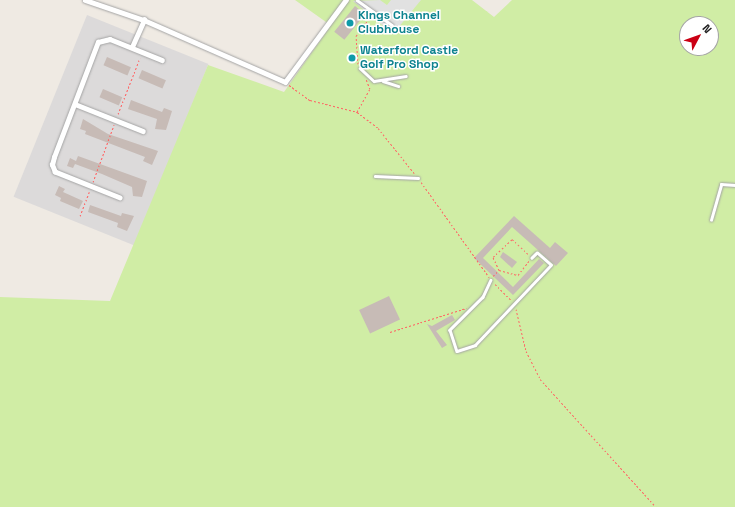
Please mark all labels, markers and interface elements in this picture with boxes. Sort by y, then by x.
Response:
place label: Kings Channel Clubhouse [358,9,440,37]
north arrow [679,16,719,56]
marker: Kings Channel Clubhouse [345,18,355,28]
text: N [700,21,715,36]
place label: Waterford Castle Golf Pro Shop [360,44,458,72]
marker: Waterford Castle Golf Pro Shop [347,53,357,63]

